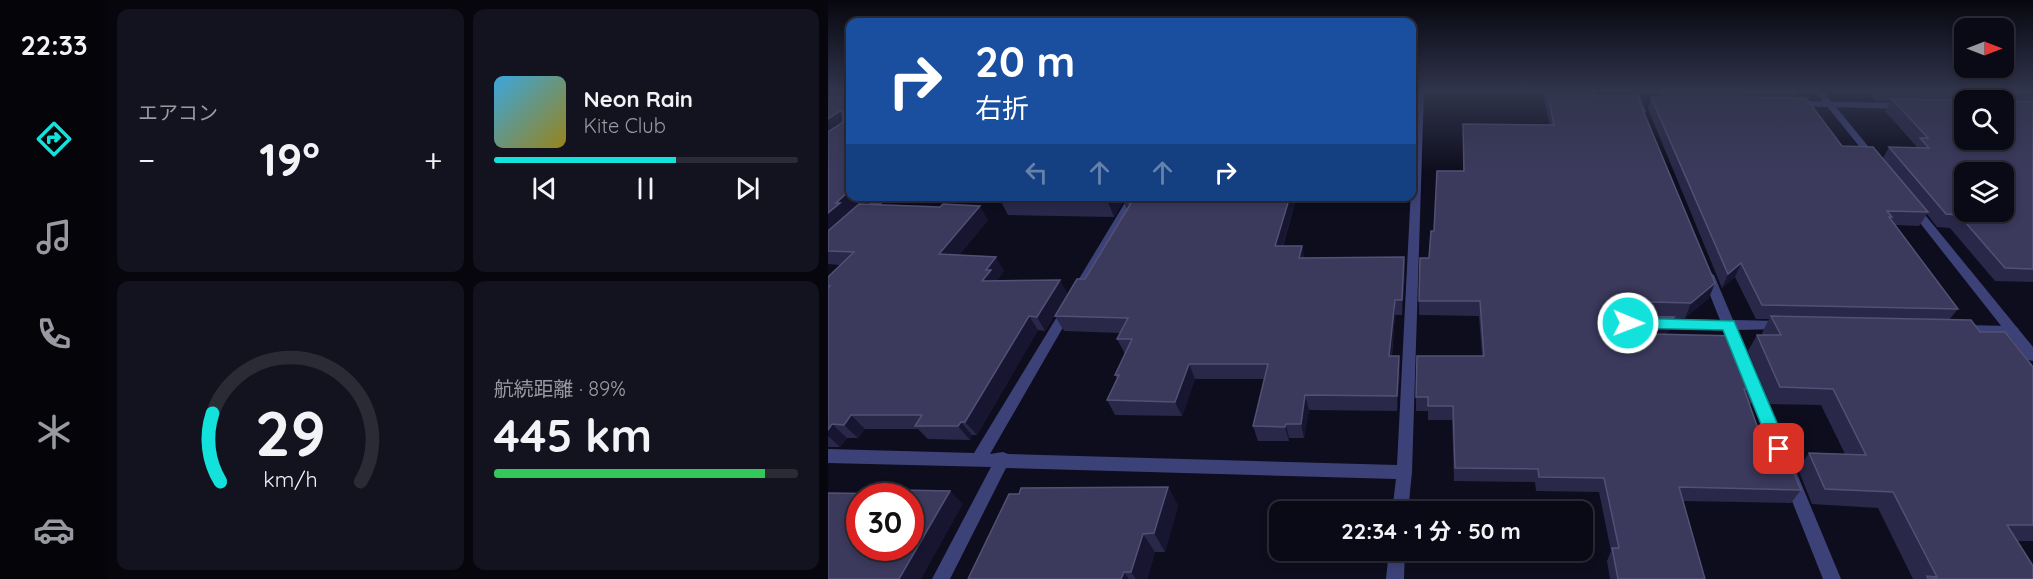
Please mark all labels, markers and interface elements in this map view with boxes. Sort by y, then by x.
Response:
north arrow [1954,18,2014,78]
map controls [1954,18,2014,222]
text: 22:33 [20,28,88,62]
text: 20 m [975,35,1075,88]
icon: right [876,42,954,120]
text: Neon Rain [584,85,693,113]
button: search [1954,90,2014,150]
text: 右折 [975,91,1029,125]
text: エアコン [138,100,218,125]
text: Kite Club [584,113,666,138]
icon: directions [33,118,75,160]
text: 19° [259,131,320,187]
text: − [138,139,155,180]
text: + [424,139,442,180]
icon: left [1020,156,1053,189]
icon: ahead [1083,156,1116,189]
icon: ahead [1146,156,1179,189]
icon: right [1209,156,1242,189]
button: layers [1954,162,2014,222]
icon: previous [528,172,561,205]
icon: pause [629,172,662,205]
icon: next [731,172,764,205]
icon: music [33,216,75,258]
position arrow [1596,291,1660,355]
icon: phone [33,313,75,355]
text: 航続距離 · 89% [494,376,626,401]
text: 29 [255,394,326,472]
text: 445 km [494,407,652,463]
icon: climate [33,411,75,453]
pin [1753,423,1804,474]
icon: arrive [1762,432,1795,465]
text: km/h [263,467,317,493]
speed limit sign: 30 [846,483,924,561]
icon: car [33,509,75,551]
text: 22:34 · 1 分 · 50 m [1341,517,1521,545]

